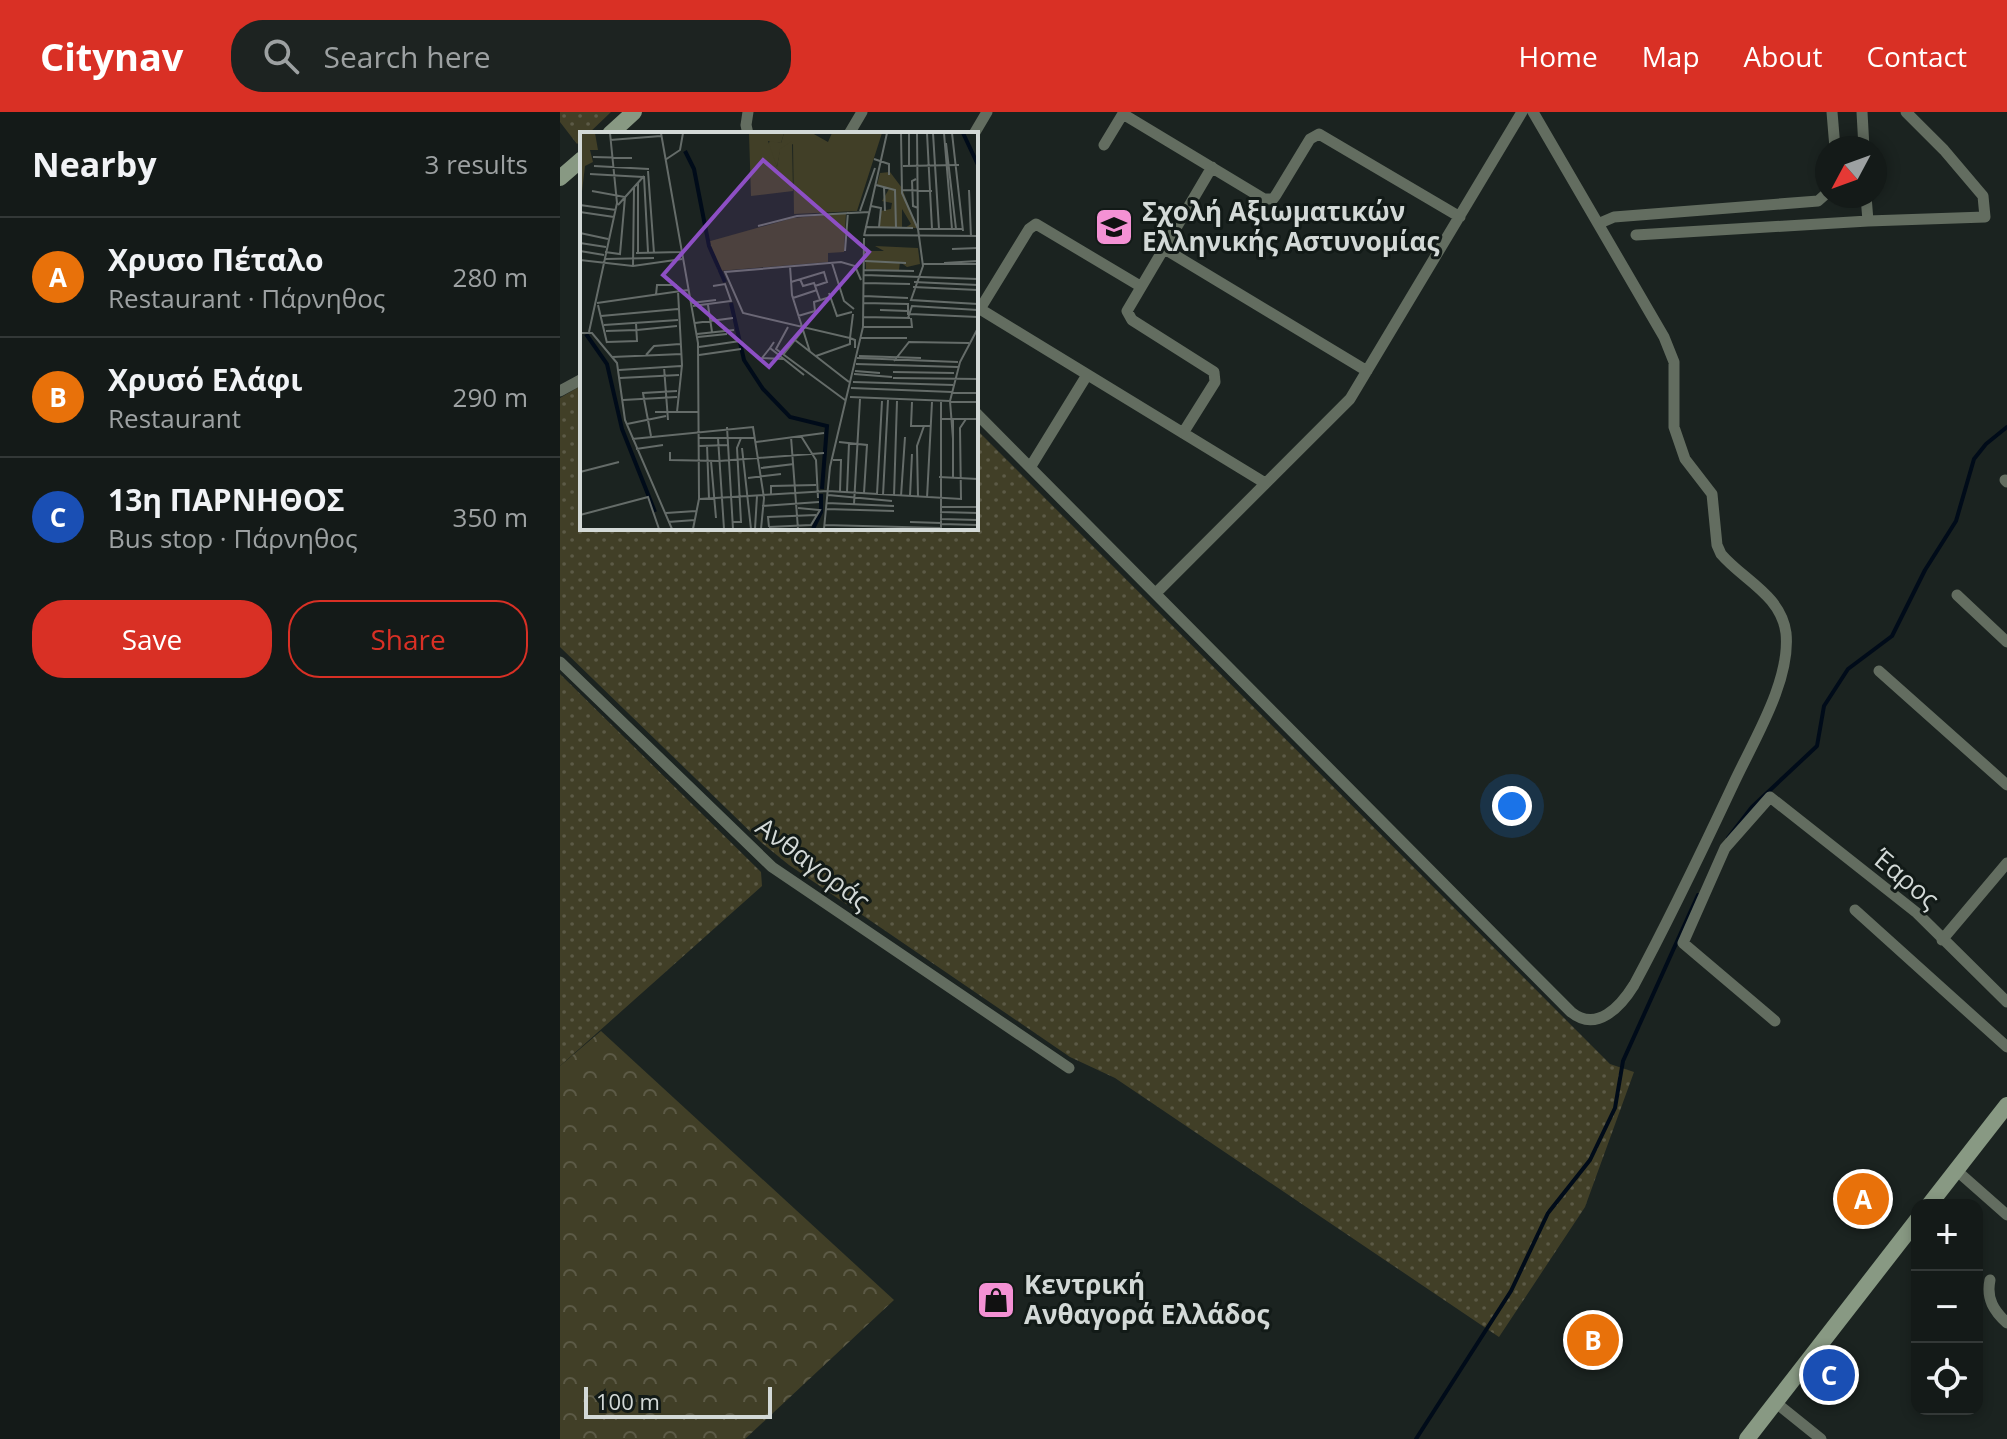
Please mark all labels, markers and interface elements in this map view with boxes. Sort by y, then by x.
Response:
search box [231,20,791,92]
text: Citynav [40,30,183,82]
icon: search [259,34,303,78]
text: Search here [323,36,491,77]
text: Home [1519,37,1598,75]
text: Map [1642,37,1700,75]
text: About [1744,37,1822,75]
text: Contact [1866,37,1967,75]
inset map [580,132,978,530]
north arrow [1815,136,1887,208]
text: Nearby [32,141,157,187]
text: 3 results [425,146,528,182]
place label: Σχολή Αξιωματικών Ελληνικής Αστυνομίας [1142,193,1439,259]
school or university icon: Σχολή Αξιωματικών Ελληνικής Αστυνομίας [1093,206,1135,248]
text: Χρυσο Πέταλο [108,239,323,280]
text: A [49,259,67,295]
text: 280 m [453,259,528,295]
text: Restaurant · Πάρνηθος [108,280,385,316]
text: Χρυσό Ελάφι [108,359,303,400]
text: B [49,379,67,415]
text: 290 m [453,379,528,415]
text: Restaurant [108,400,241,436]
text: 13η ΠΑΡΝΗΘΟΣ [108,479,345,520]
text: C [50,499,66,535]
text: 350 m [453,499,528,535]
text: Bus stop · Πάρνηθος [108,520,357,556]
button: Save [32,600,272,678]
button: Share [288,600,528,678]
your location [1492,786,1532,826]
street label: Ανθαγοράς [749,808,878,918]
street label: Έαρος [1865,839,1947,917]
pin: A [1837,1169,1889,1229]
map controls [1911,1199,1983,1415]
button: + [1911,1199,1983,1271]
place label: Κεντρική Ανθαγορά Ελλάδος [1024,1266,1269,1332]
button: − [1911,1271,1983,1343]
shop icon: Κεντρική Ανθαγορά Ελλάδος [975,1279,1017,1321]
pin: B [1567,1310,1619,1370]
button: locate [1911,1343,1983,1415]
pin: C [1803,1345,1855,1405]
scale bar [584,1383,772,1419]
text: 100 m [596,1386,660,1416]

